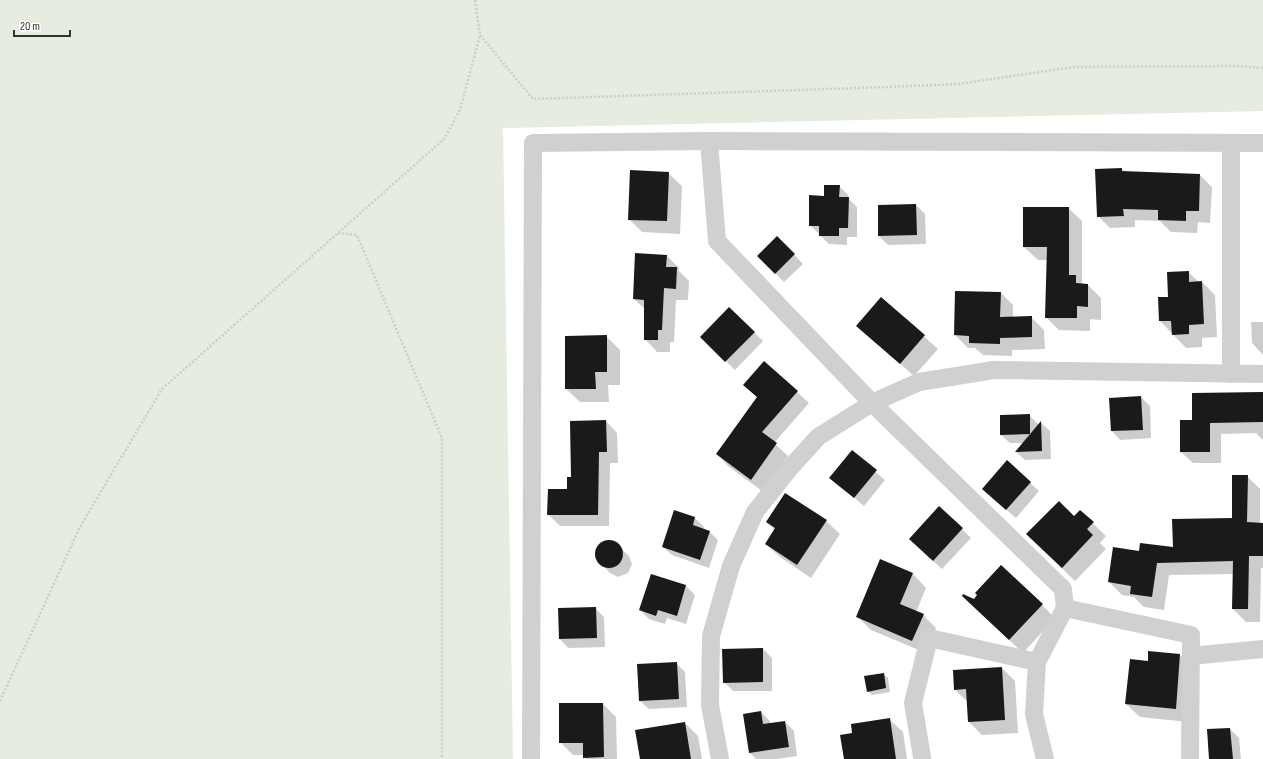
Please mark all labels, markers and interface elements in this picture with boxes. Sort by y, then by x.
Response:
scale bar [14,12,70,38]
text: 20 m [20,19,40,34]

